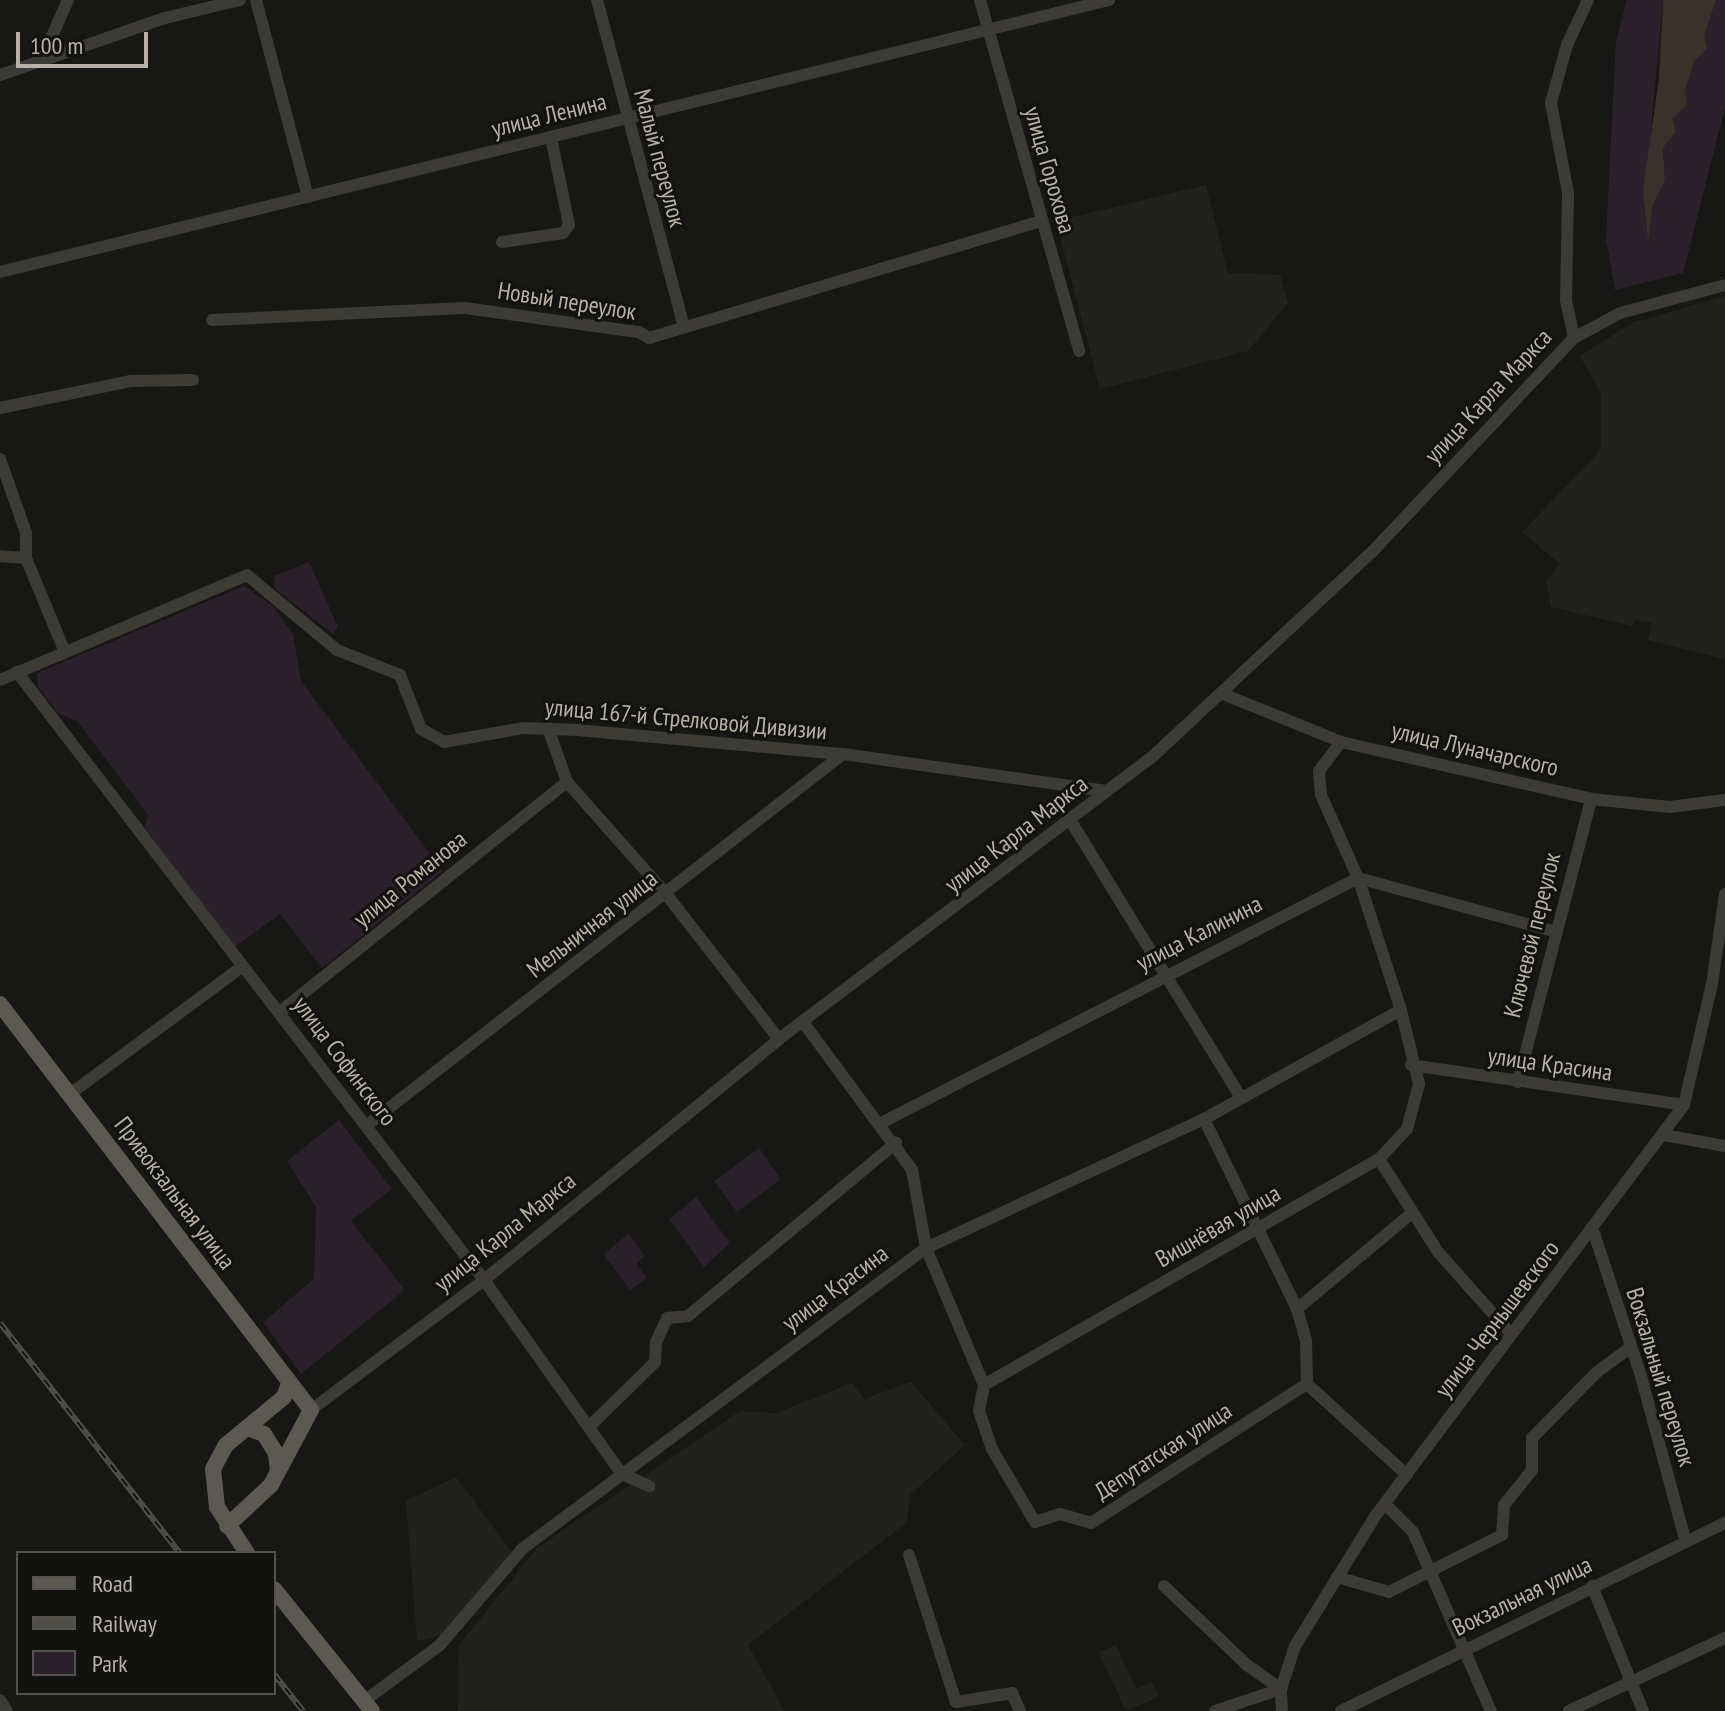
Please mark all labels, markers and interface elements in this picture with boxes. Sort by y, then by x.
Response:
scale bar [20,16,152,66]
text: 100 m [30,30,83,61]
street label: Малый переулок [628,86,692,230]
street label: улица Ленина [489,87,609,143]
street label: улица Горохова [1018,103,1082,237]
street label: Новый переулок [496,276,638,326]
street label: улица Карла Маркса [1418,323,1558,469]
street label: улица 167-й Стрелковой Дивизии [543,692,829,746]
street label: улица Луначарского [1389,716,1561,782]
street label: улица Карла Маркса [939,769,1093,899]
street label: улица Романова [348,825,472,933]
street label: Ключевой переулок [1498,850,1566,1020]
street label: Мельничная улица [521,864,663,984]
street label: улица Калинина [1131,889,1267,977]
street label: улица Софинского [287,991,403,1131]
street label: улица Красина [1486,1041,1614,1087]
street label: Привокзальная улица [108,1111,242,1275]
street label: улица Карла Маркса [429,1166,581,1298]
street label: Вишнёвая улица [1150,1179,1286,1273]
street label: улица Чернышевского [1429,1235,1565,1403]
street label: улица Красина [776,1239,894,1337]
street label: Вокзальный переулок [1620,1284,1702,1470]
street label: Депутатская улица [1089,1396,1237,1506]
street label: Вокзальная улица [1448,1550,1596,1642]
legend [16,1551,276,1695]
text: Road [92,1568,133,1599]
text: Railway [92,1608,157,1639]
text: Park [92,1648,128,1679]

